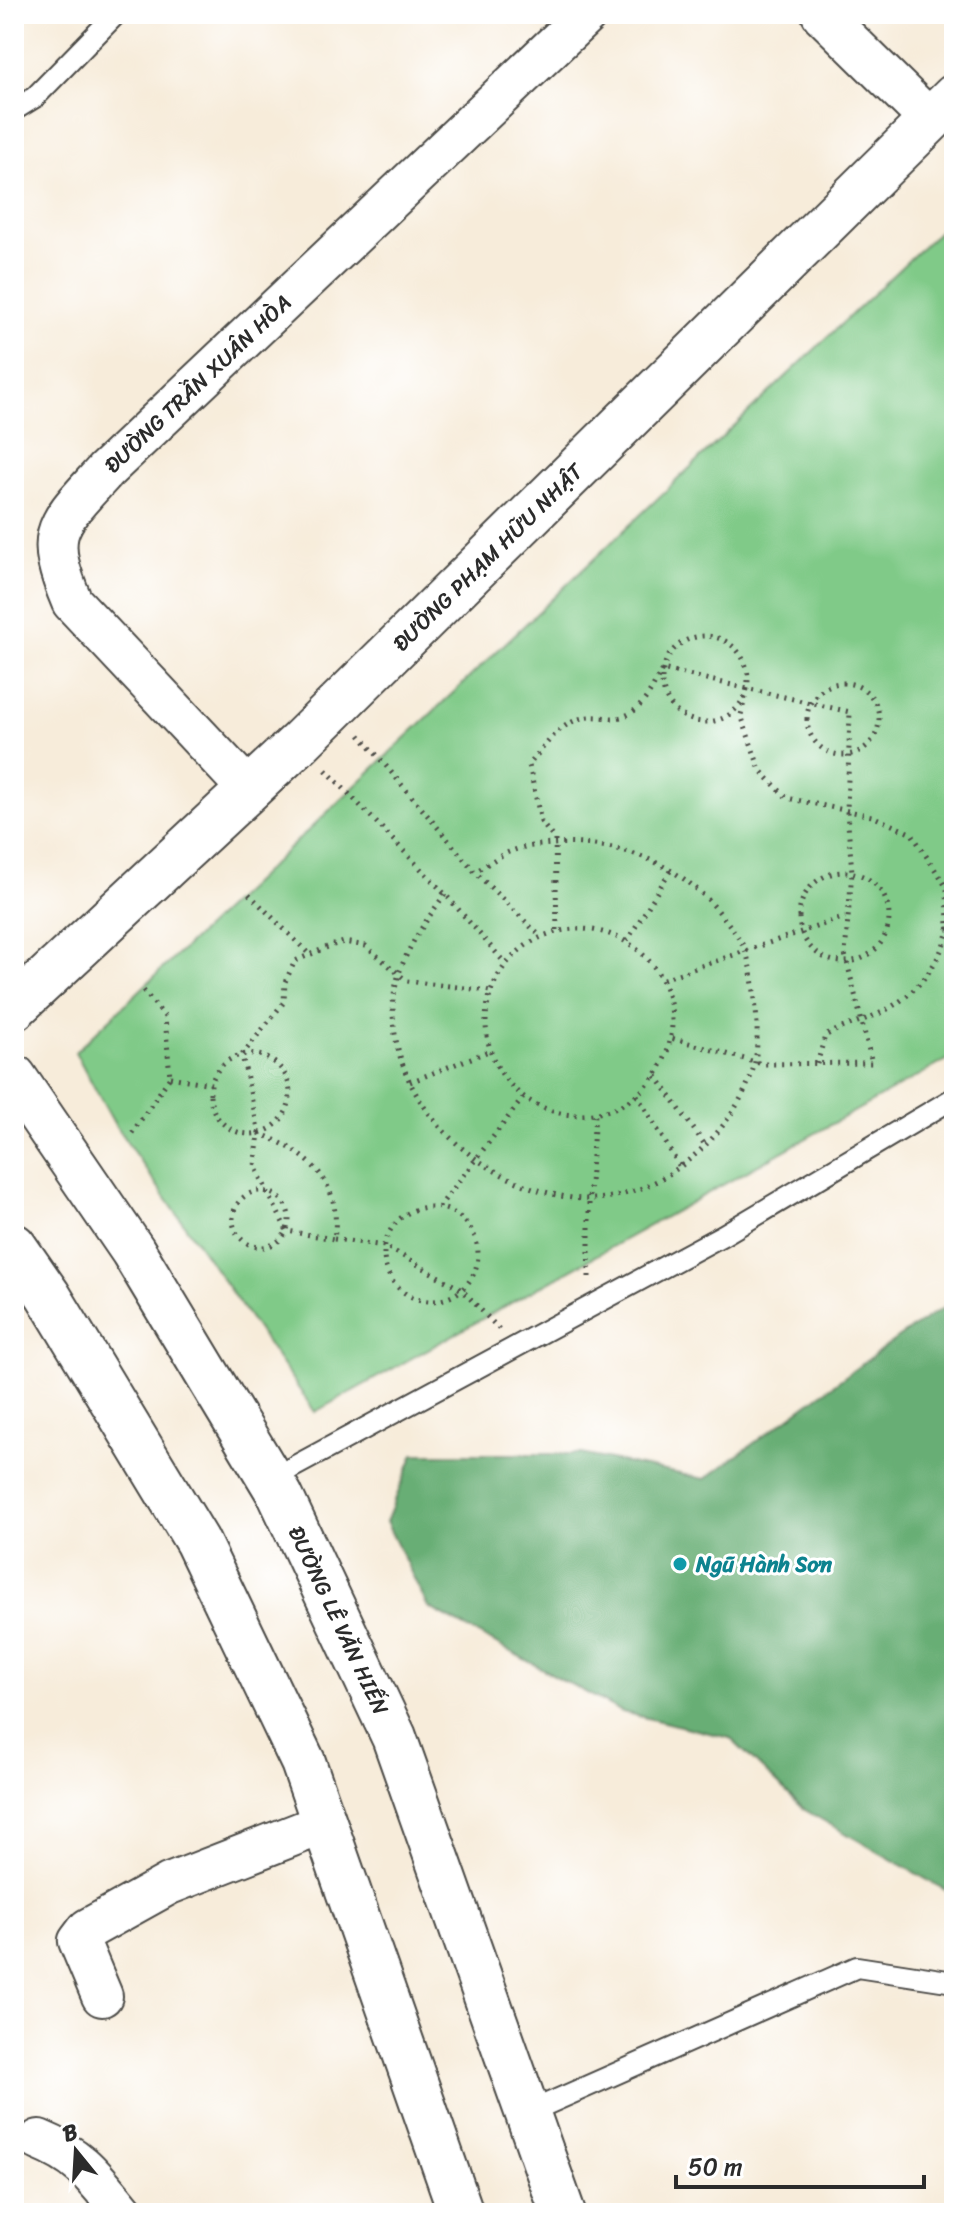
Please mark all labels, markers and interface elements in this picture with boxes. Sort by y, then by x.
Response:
street label: ĐƯỜNG TRẦN XUÂN HÒA [95,285,301,483]
street label: ĐƯỜNG PHẠM HỮU NHẬT [383,452,594,661]
street label: ĐƯỜNG LÊ VĂN HIẾN [277,1519,400,1721]
place label: Ngũ Hành Sơn [695,1545,832,1584]
marker: Ngũ Hành Sơn [671,1555,689,1573]
north arrow [36,2111,116,2191]
text: B [57,2112,83,2153]
scale bar [676,2139,924,2189]
text: 50 m [688,2146,743,2188]

